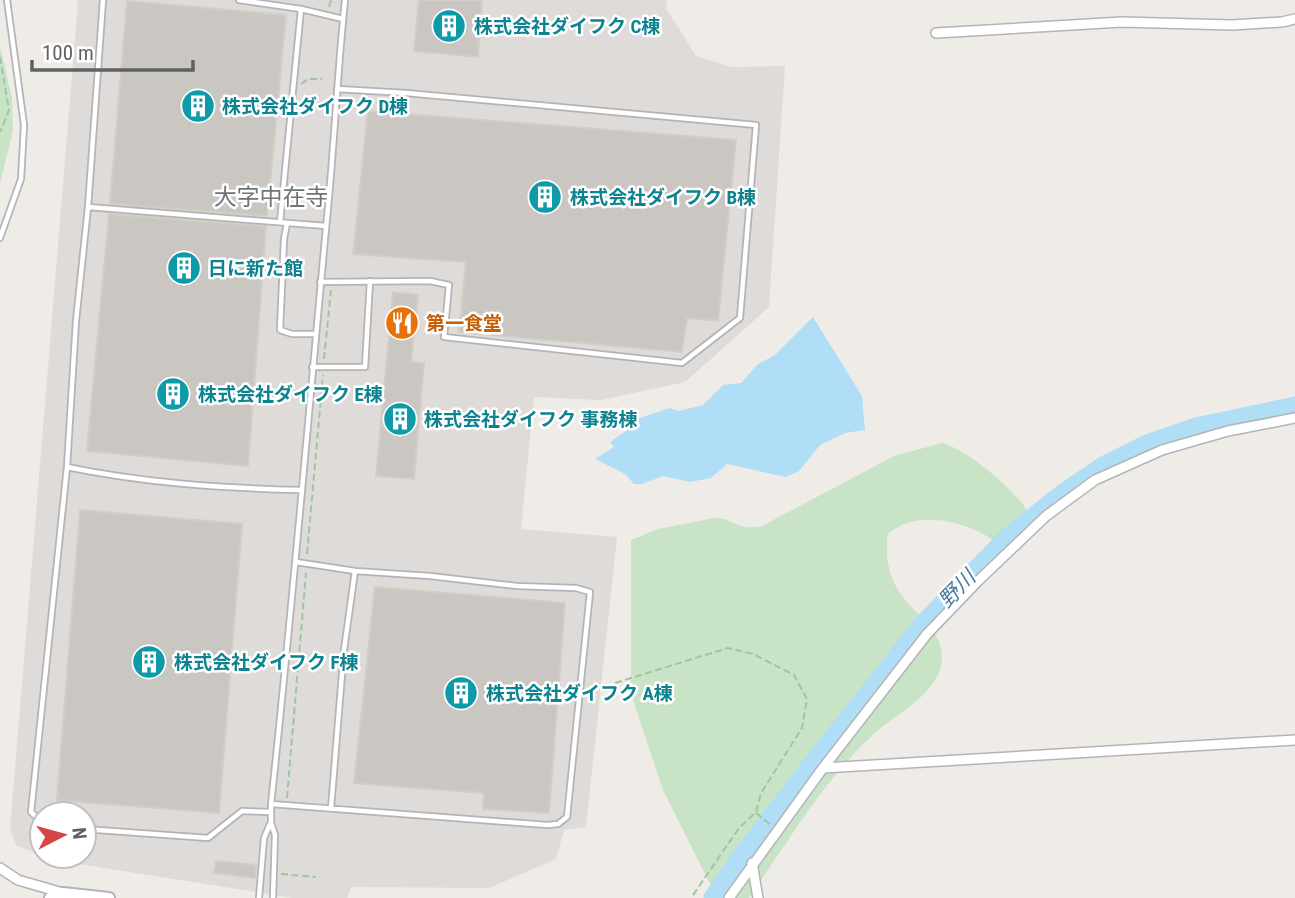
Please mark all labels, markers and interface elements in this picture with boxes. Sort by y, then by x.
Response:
building icon: 株式会社ダイフク C棟 [430,7,468,45]
place label: 株式会社ダイフク C棟 [474,15,660,38]
scale bar [32,28,192,72]
text: 100 m [42,41,94,65]
building icon: 株式会社ダイフク D棟 [179,87,217,125]
place label: 株式会社ダイフク D棟 [222,95,408,118]
building icon: 株式会社ダイフク B棟 [526,178,564,216]
district label: 大字中在寺 [214,184,329,211]
place label: 株式会社ダイフク B棟 [570,186,756,209]
building icon: 日に新た館 [165,249,203,287]
place label: 日に新た館 [208,257,303,280]
restaurant icon: 第一食堂 [383,304,421,342]
place label: 第一食堂 [426,312,502,335]
building icon: 株式会社ダイフク E棟 [154,375,192,413]
place label: 株式会社ダイフク E棟 [198,383,383,406]
building icon: 株式会社ダイフク 事務棟 [381,400,419,438]
place label: 株式会社ダイフク 事務棟 [424,408,637,431]
water label: 野川 [934,564,982,612]
building icon: 株式会社ダイフク F棟 [130,643,168,681]
place label: 株式会社ダイフク F棟 [174,651,358,674]
building icon: 株式会社ダイフク A棟 [442,674,480,712]
place label: 株式会社ダイフク A棟 [486,682,673,705]
north arrow [28,800,98,870]
text: N [67,826,91,840]

